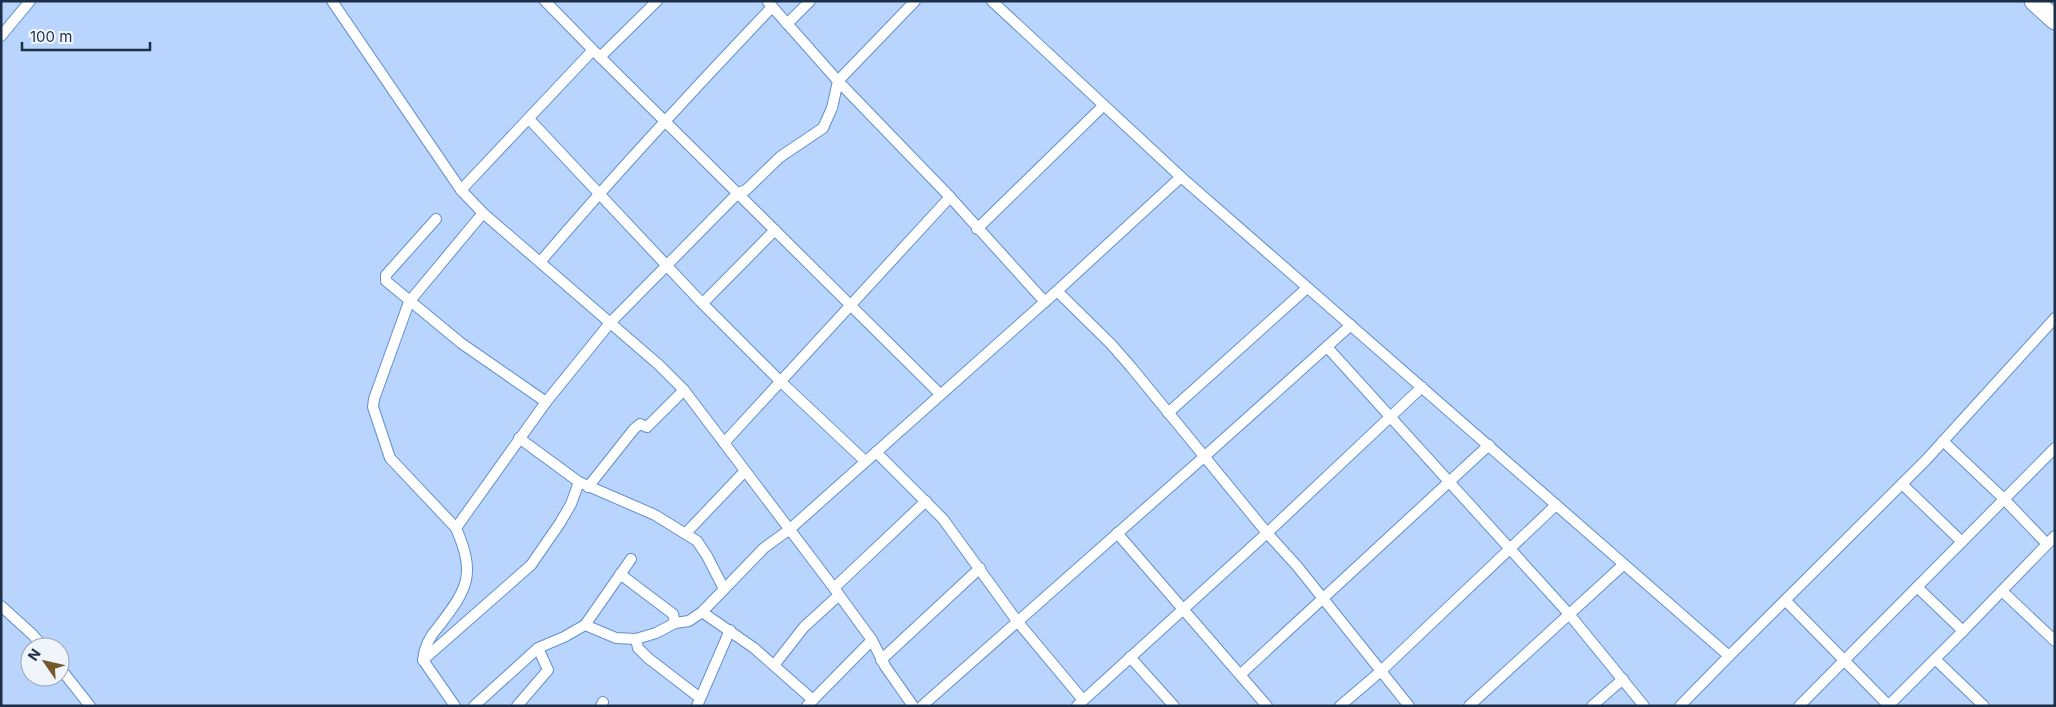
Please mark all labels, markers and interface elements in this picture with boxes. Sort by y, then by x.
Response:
scale bar [22,20,150,52]
text: 100 m [30,27,72,46]
north arrow [20,637,70,687]
text: N [24,645,44,664]

